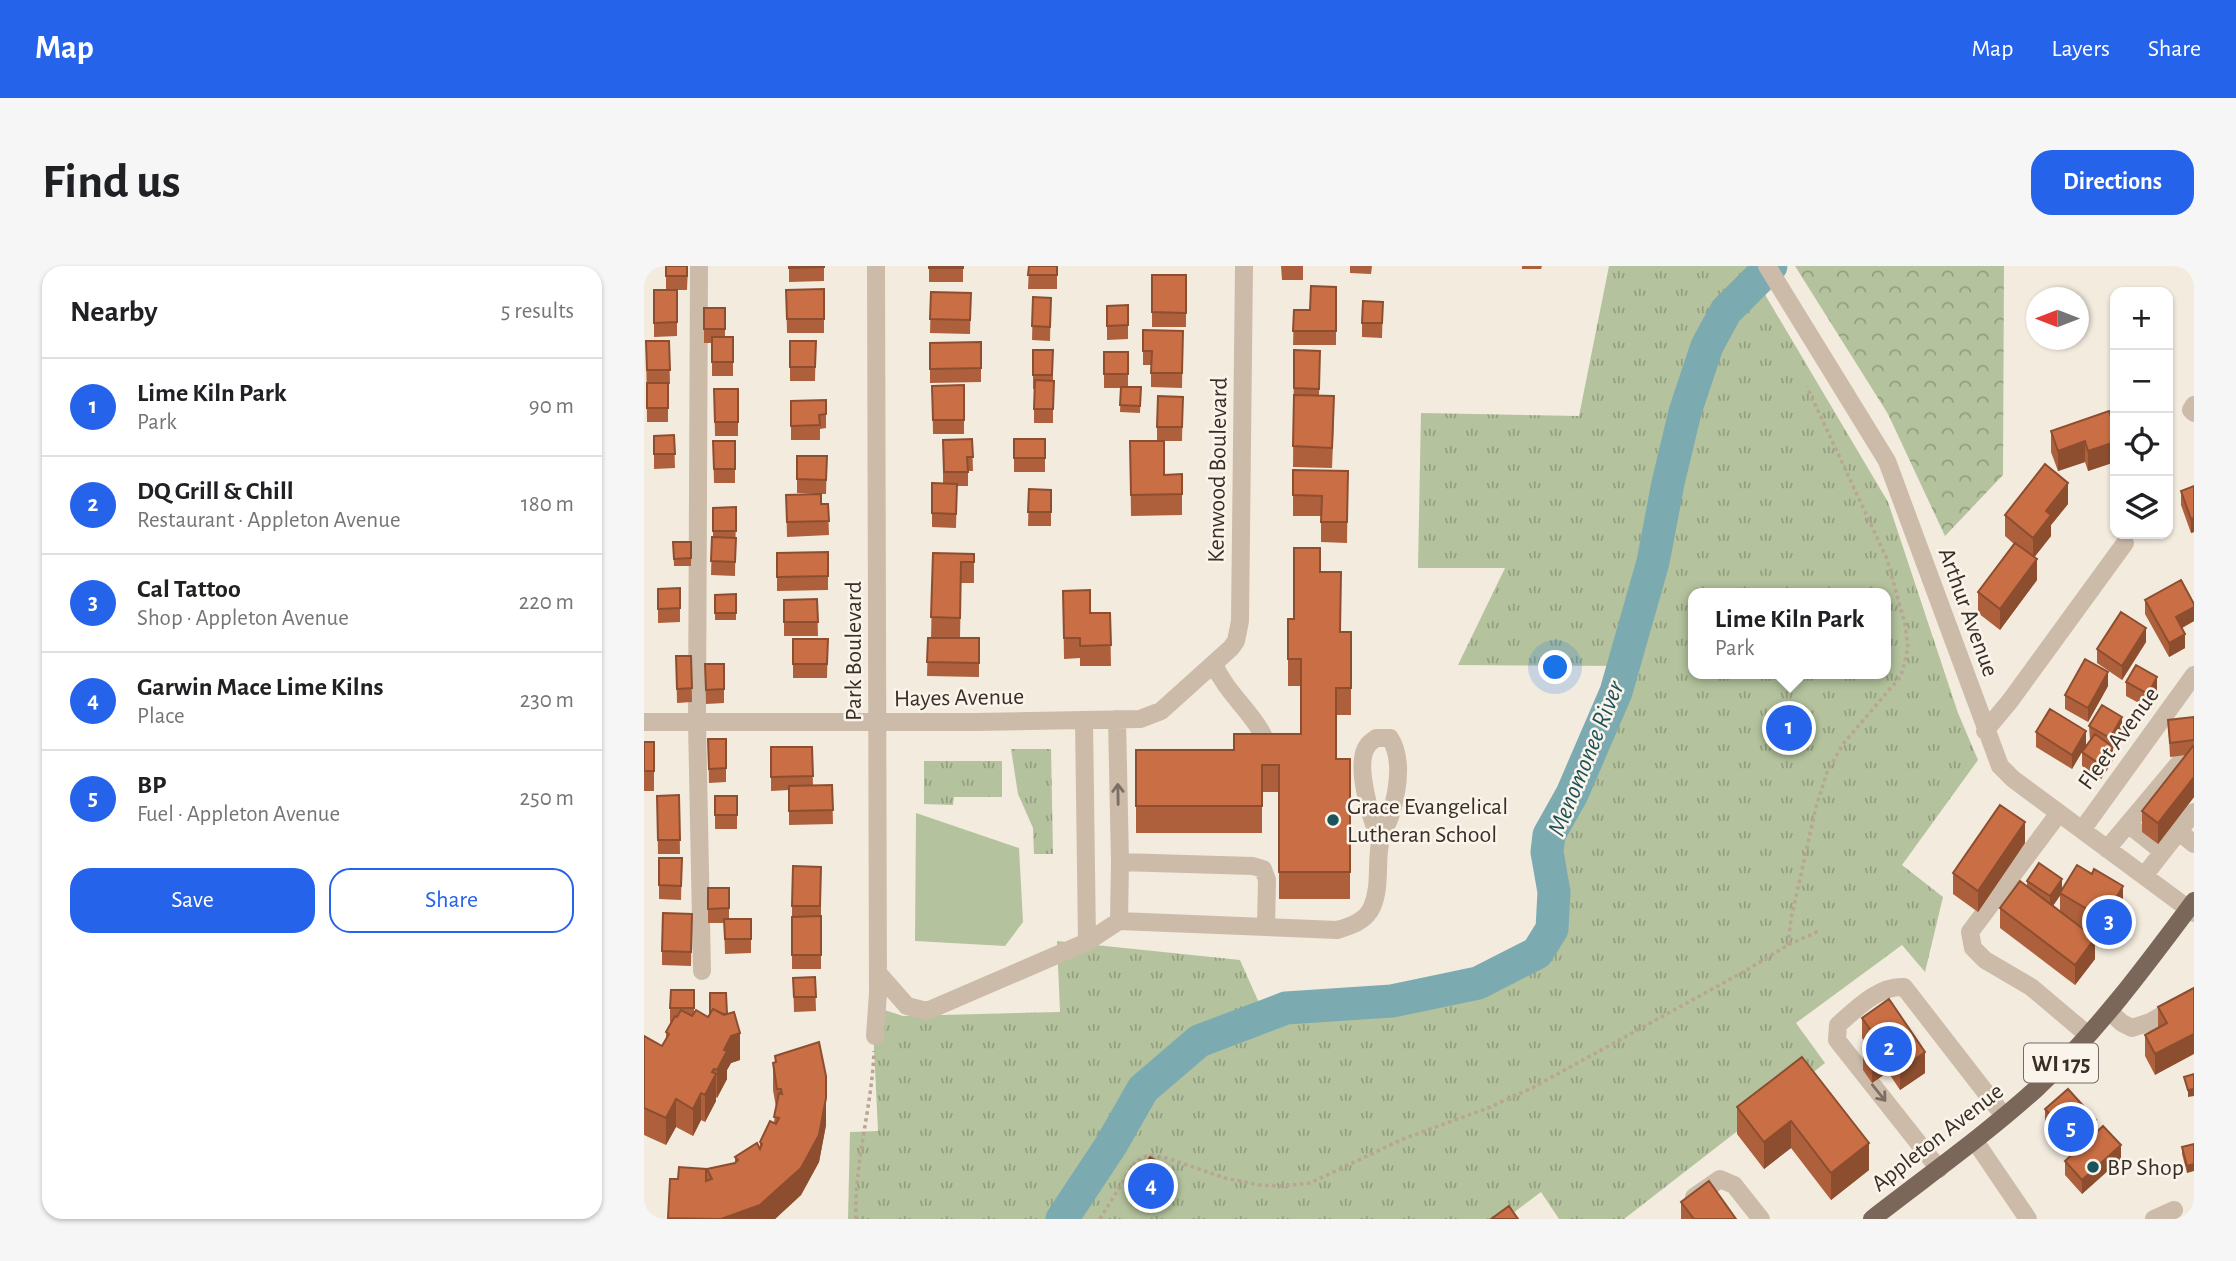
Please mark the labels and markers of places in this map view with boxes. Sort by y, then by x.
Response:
pin: 1 [1766,702,1812,754]
place label: Grace Evangelical Lutheran School [1347,795,1508,847]
marker: Grace Evangelical Lutheran School [1325,812,1341,828]
pin: 3 [2086,896,2132,948]
pin: 2 [1866,1023,1912,1075]
pin: 5 [2048,1103,2094,1155]
place label: BP Shop [2107,1156,2184,1180]
marker: BP Shop [2085,1159,2101,1175]
pin: 4 [1128,1160,1174,1212]

